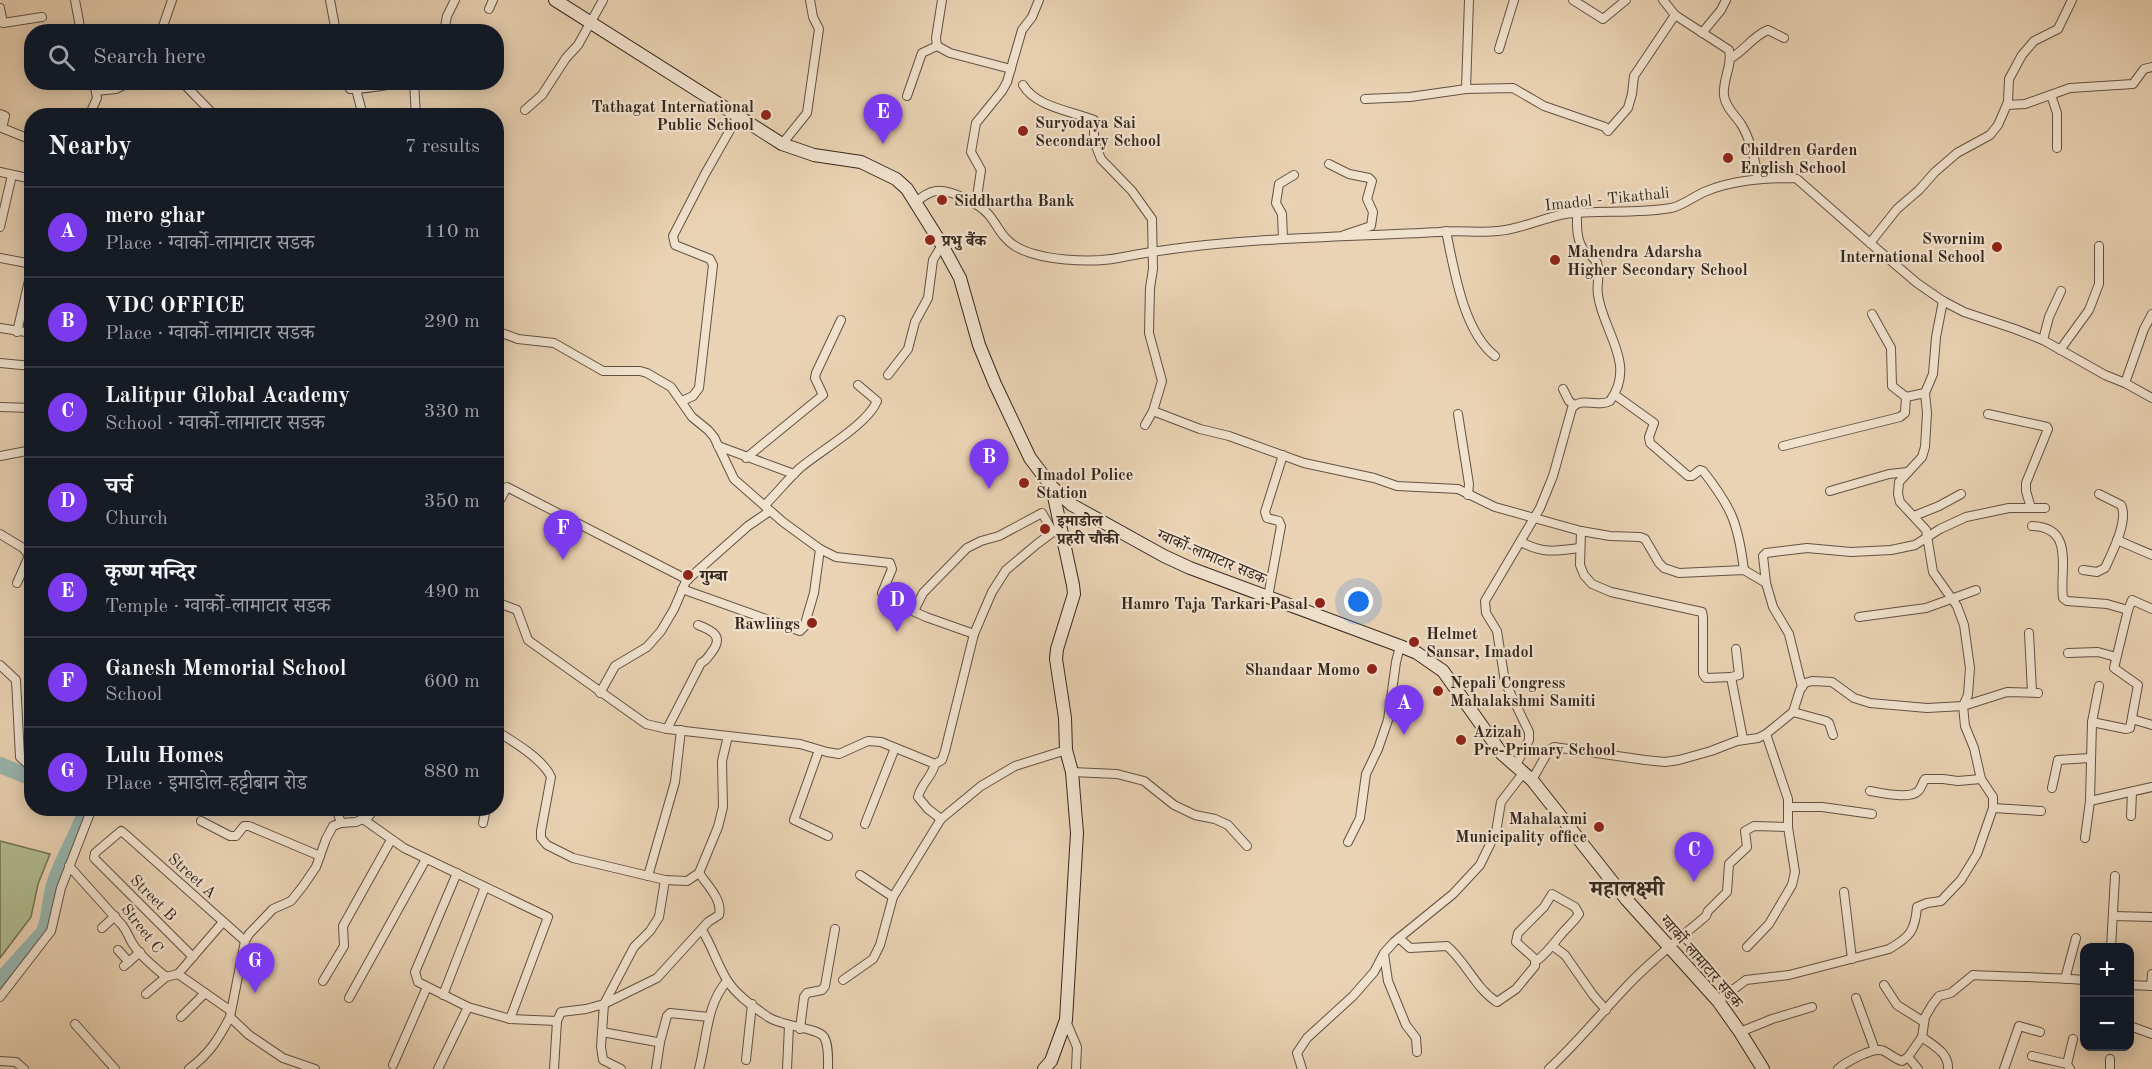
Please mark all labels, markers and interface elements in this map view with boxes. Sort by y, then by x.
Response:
search box [24,24,504,90]
icon: search [45,41,78,74]
text: Search here [93,46,206,68]
pin: E [864,94,902,144]
place label: Tathagat International Public School [591,100,754,134]
marker: Tathagat International Public School [759,108,773,122]
place label: Suryodaya Sai Secondary School [1035,116,1161,150]
marker: Suryodaya Sai Secondary School [1016,124,1030,138]
text: Nearby [48,134,132,160]
text: 7 results [405,137,480,157]
place label: Children Garden English School [1740,143,1857,177]
marker: Children Garden English School [1721,151,1735,165]
street label: Imadol - Tikathali [1544,185,1670,214]
marker: Siddhartha Bank [935,193,949,207]
place label: Siddhartha Bank [954,194,1075,210]
text: mero ghar [105,205,205,227]
text: A [60,222,75,242]
text: 110 m [424,222,480,242]
place label: प्रभु बैंक [941,231,988,251]
place label: Swornim International School [1839,232,1985,266]
marker: प्रभु बैंक [923,233,937,247]
text: Place · ग्वार्को-लामाटार सडक [105,234,314,254]
marker: Swornim International School [1990,240,2004,254]
place label: Mahendra Adarsha Higher Secondary School [1567,245,1748,279]
marker: Mahendra Adarsha Higher Secondary School [1548,253,1562,267]
text: VDC OFFICE [105,295,244,317]
text: B [60,312,75,332]
text: 290 m [424,312,480,332]
text: Place · ग्वार्को-लामाटार सडक [105,324,314,344]
text: Lalitpur Global Academy [105,385,350,407]
text: C [61,402,74,422]
text: 330 m [424,402,480,422]
text: School · ग्वार्को-लामाटार सडक [105,414,325,434]
pin: B [970,440,1008,489]
place label: Imadol Police Station [1036,468,1133,502]
text: चर्च [105,476,132,498]
marker: Imadol Police Station [1017,476,1031,490]
text: D [60,492,75,512]
text: 350 m [424,492,480,512]
text: Church [105,509,168,529]
pin: F [544,510,582,560]
place label: इमाडोल प्रहरी चौकी [1056,512,1121,548]
marker: इमाडोल प्रहरी चौकी [1038,522,1052,536]
street label: ग्वार्को-लामाटार सडक [1153,525,1271,589]
text: कृष्ण मन्दिर [105,562,196,584]
marker: गुम्बा [681,568,695,582]
place label: गुम्बा [699,569,729,586]
text: E [61,582,74,602]
text: 490 m [424,582,480,602]
pin: D [878,582,916,632]
your location [1344,587,1373,616]
marker: Hamro Taja Tarkari Pasal [1313,596,1327,610]
text: Temple · ग्वार्को-लामाटार सडक [105,597,331,617]
place label: Hamro Taja Tarkari Pasal [1120,597,1308,613]
marker: Rawlings [805,616,819,630]
place label: Rawlings [734,617,800,633]
place label: Helmet Sansar, Imadol [1426,627,1533,661]
marker: Helmet Sansar, Imadol [1407,635,1421,649]
text: Ganesh Memorial School [105,658,347,680]
marker: Shandaar Momo [1365,662,1379,676]
place label: Shandaar Momo [1245,663,1360,679]
text: F [61,672,74,692]
text: 600 m [424,672,480,692]
place label: Nepali Congress Mahalakshmi Samiti [1450,676,1596,710]
marker: Nepali Congress Mahalakshmi Samiti [1431,684,1445,698]
text: School [105,685,162,705]
pin: A [1384,686,1424,735]
place label: Azizah Pre-Primary School [1473,725,1616,759]
marker: Azizah Pre-Primary School [1454,733,1468,747]
text: Lulu Homes [105,745,224,767]
text: G [60,762,75,782]
text: 880 m [424,762,480,782]
text: Place · इमाडोल-हट्टीबान रोड [105,774,307,794]
place label: Mahalaxmi Municipality office [1455,812,1587,846]
marker: Mahalaxmi Municipality office [1592,820,1606,834]
pin: C [1674,832,1714,882]
street label: Street A [164,851,219,902]
street label: Street B [126,872,179,925]
district label: महालक्ष्मी [1588,876,1666,901]
street label: Street C [117,902,165,957]
street label: ग्वार्को-लामाटार सडक [1656,910,1748,1013]
map controls [2080,943,2134,1051]
button: + [2080,943,2134,997]
pin: G [236,944,274,993]
button: − [2080,997,2134,1051]

